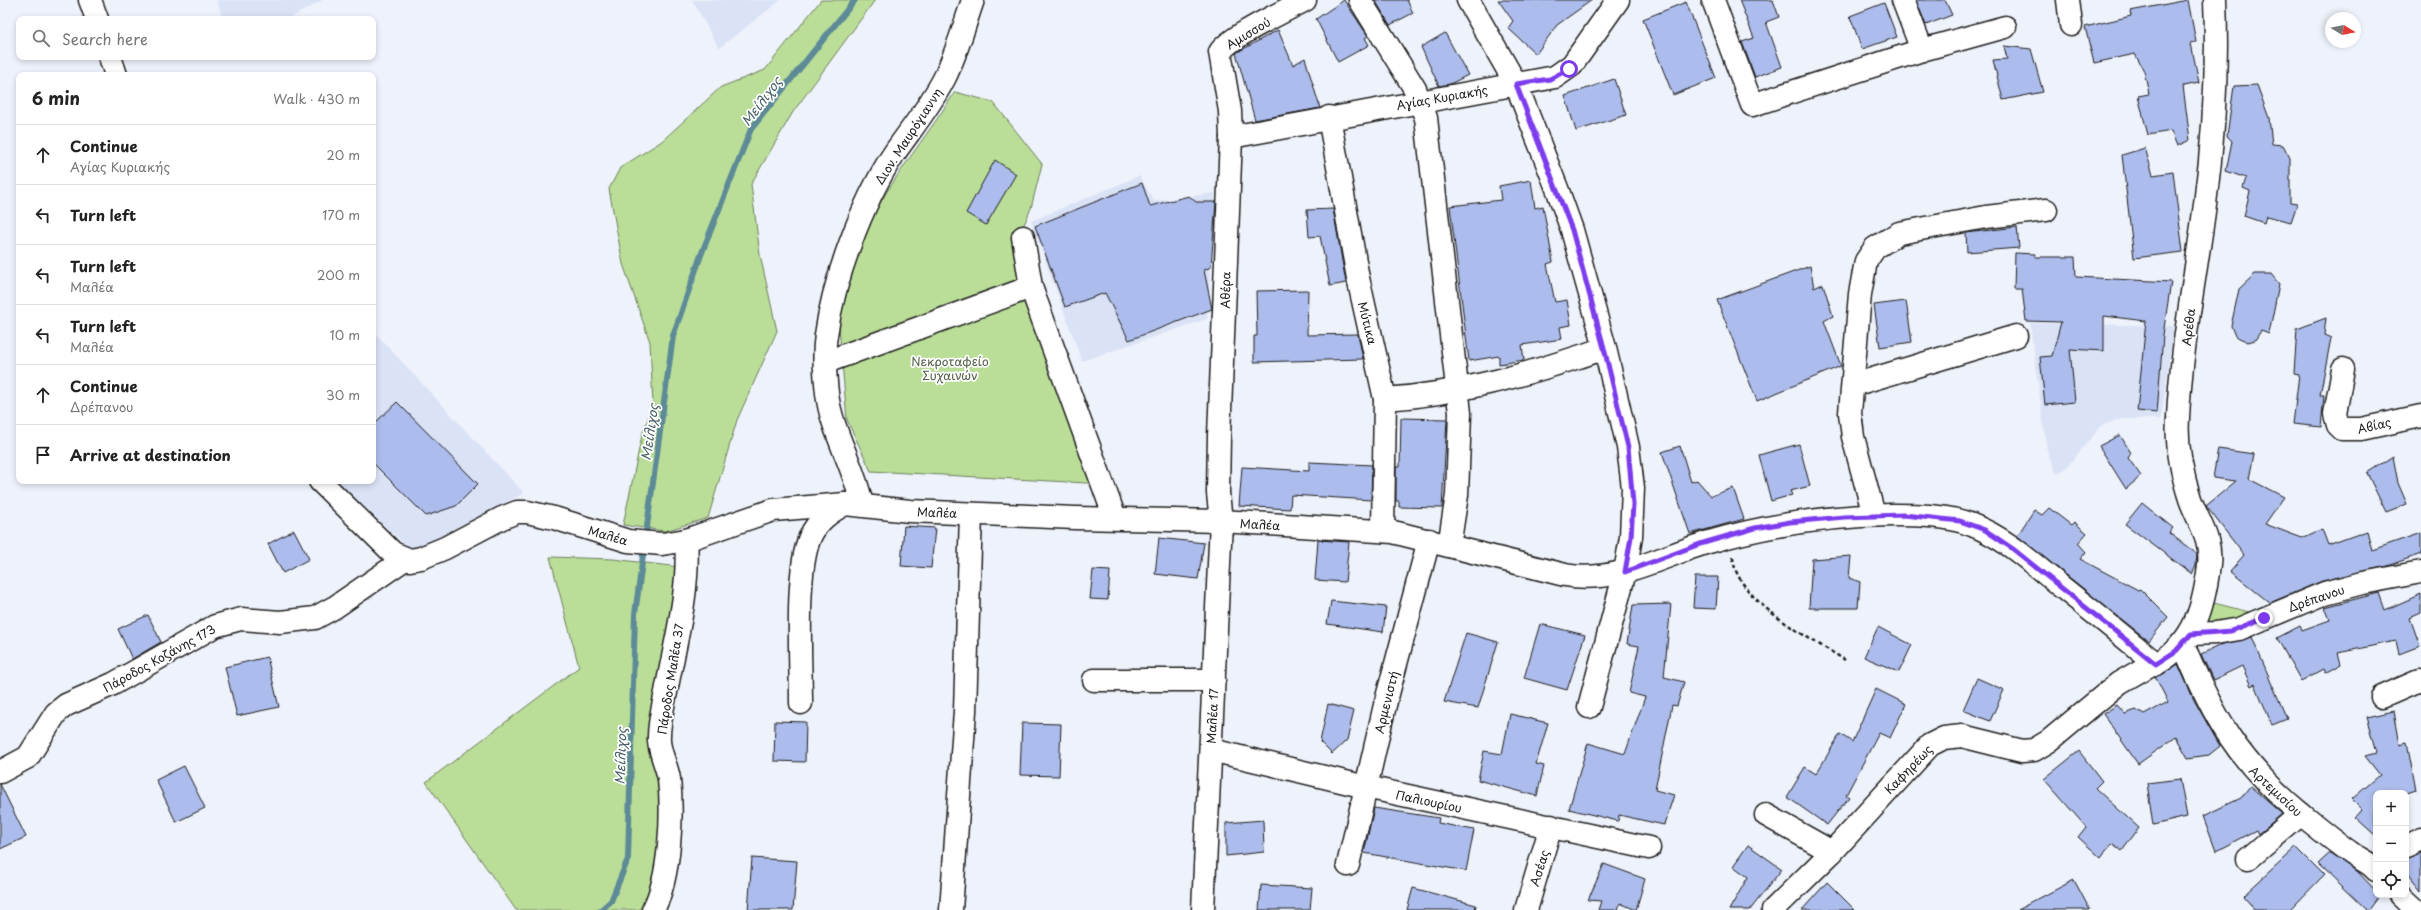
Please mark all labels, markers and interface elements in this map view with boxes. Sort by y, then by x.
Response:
street label: Αμισσού [1222,12,1274,53]
north arrow [2325,12,2361,48]
search box [16,16,376,60]
icon: search [30,27,52,49]
text: Search here [62,27,148,50]
route start [1560,60,1578,78]
water label: Μείλιχος [736,71,787,129]
street label: Αγίας Κυριακής [1395,80,1489,114]
street label: Διον. Μαυρόγιαννη [870,84,946,188]
text: 6 min [32,85,80,111]
text: Walk · 430 m [273,89,360,108]
text: Continue [70,134,138,157]
icon: ahead [32,144,54,166]
text: 20 m [326,145,360,164]
text: Αγίας Κυριακής [70,157,170,176]
text: Turn left [70,203,136,226]
icon: left [32,204,54,226]
text: 170 m [322,205,360,224]
text: Turn left [70,254,136,277]
icon: left [32,264,54,286]
text: 200 m [317,265,360,284]
street label: Αθέρα [1216,271,1234,309]
text: Μαλέα [70,277,114,296]
street label: Μύτικα [1354,300,1382,347]
street label: Αρέθα [2177,307,2199,347]
text: Turn left [70,314,136,337]
icon: left [32,324,54,346]
text: 10 m [330,325,360,344]
text: Μαλέα [70,337,114,356]
park label: Νεκροταφείο Συχαινών [911,352,989,384]
text: Continue [70,374,138,397]
icon: ahead [32,384,54,406]
text: 30 m [326,385,360,404]
text: Δρέπανου [70,397,134,416]
water label: Μείλιχος [636,401,663,462]
street label: Αβίας [2355,412,2393,438]
text: Arrive at destination [70,443,231,466]
icon: arrive [32,444,54,466]
street label: Μαλέα [917,502,958,522]
street label: Μαλέα [1239,514,1281,534]
street label: Μαλέα [586,521,630,549]
street label: Δρέπανου [2285,580,2347,616]
route end [2255,609,2273,627]
street label: Πάροδος Κοζάνης 173 [100,620,218,696]
street label: Πάροδος Μαλέα 37 [652,622,688,736]
street label: Αρμενιστή [1370,669,1402,735]
street label: Μαλέα 17 [1202,687,1222,744]
water label: Μείλιχος [610,726,631,785]
street label: Καφηρέως [1880,740,1936,798]
street label: Αρτεμισίου [2245,762,2307,821]
street label: Παλιουρίου [1394,785,1464,817]
map controls [2373,790,2409,898]
button: + [2373,790,2409,826]
button: − [2373,826,2409,862]
street label: Ασέας [1525,848,1553,888]
button: locate [2373,862,2409,898]

